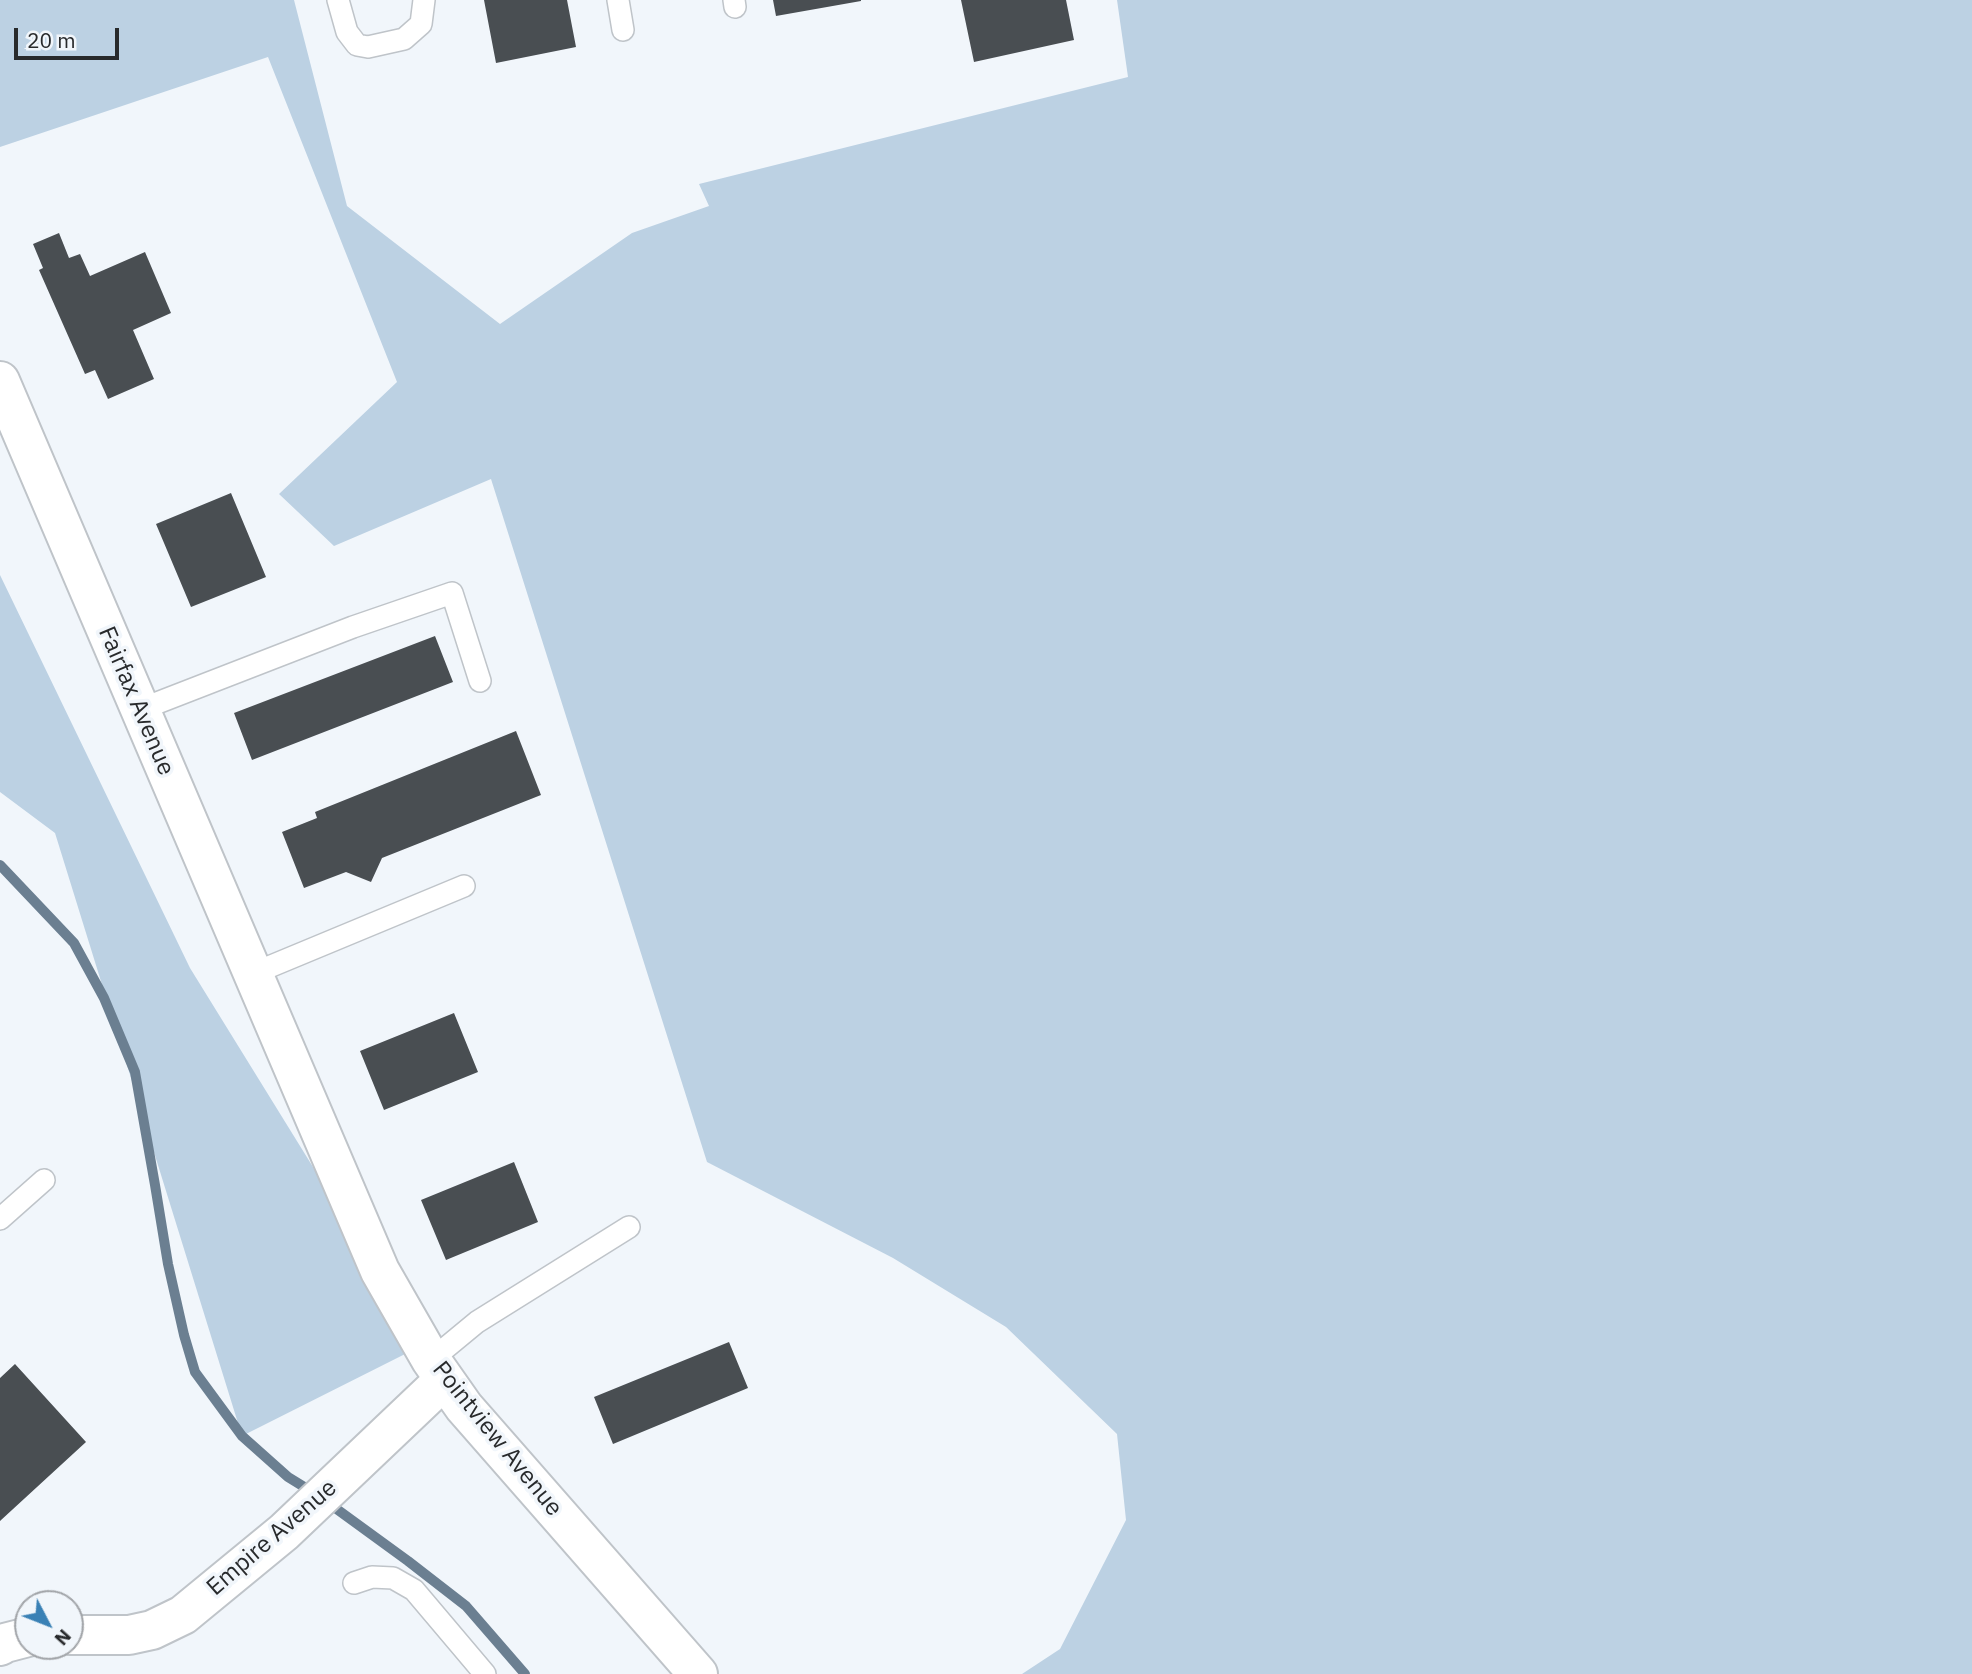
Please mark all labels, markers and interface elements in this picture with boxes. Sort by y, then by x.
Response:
scale bar [18,14,122,58]
text: 20 m [27,26,76,54]
street label: Fairfax Avenue [92,622,180,780]
street label: Pointview Avenue [426,1356,568,1522]
street label: Empire Avenue [201,1474,343,1602]
north arrow [14,1590,84,1660]
text: N [50,1625,77,1651]

